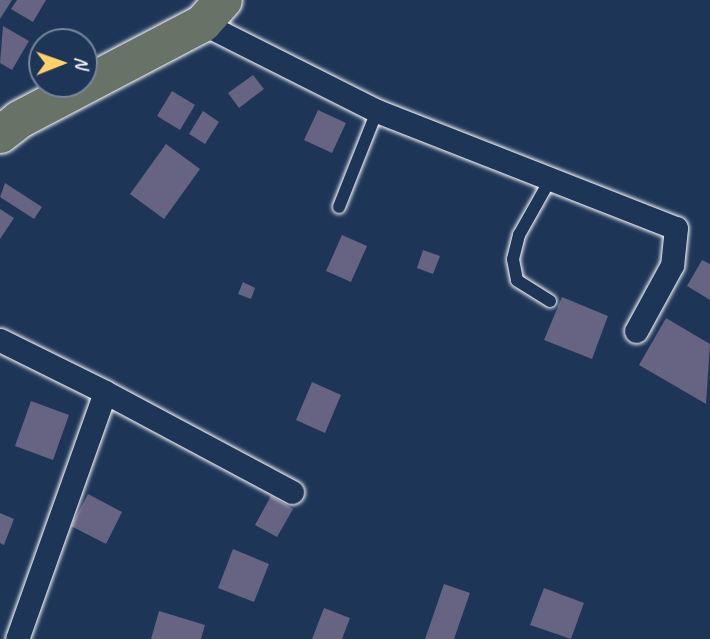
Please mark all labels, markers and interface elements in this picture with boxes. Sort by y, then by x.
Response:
north arrow [28,28,98,98]
text: N [70,57,94,69]

